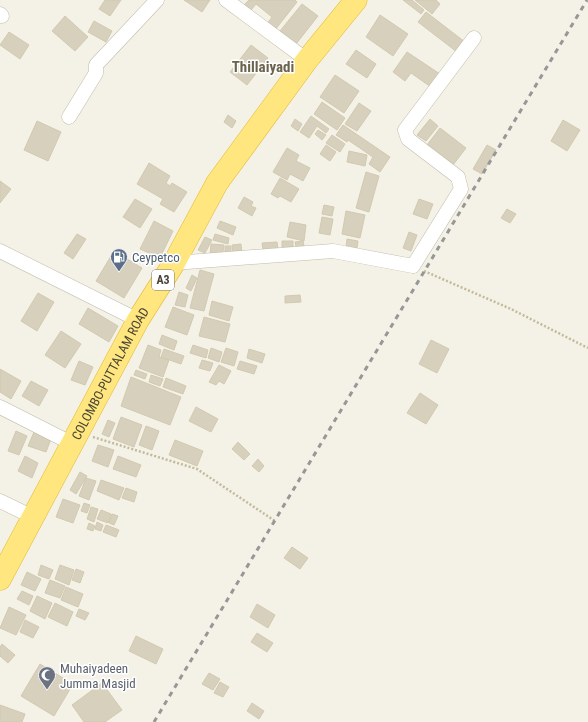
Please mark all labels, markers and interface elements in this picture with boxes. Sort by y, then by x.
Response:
district label: Thillaiyadi [232,58,294,76]
fuel station icon: Ceypetco [109,247,129,272]
place label: Ceypetco [132,250,180,265]
road number: A3 [152,270,174,290]
street label: COLOMBO-PUTTALAM ROAD [69,305,152,442]
place label: Muhaiyadeen Jumma Masjid [60,661,136,691]
mosque icon: Muhaiyadeen Jumma Masjid [37,665,57,690]

